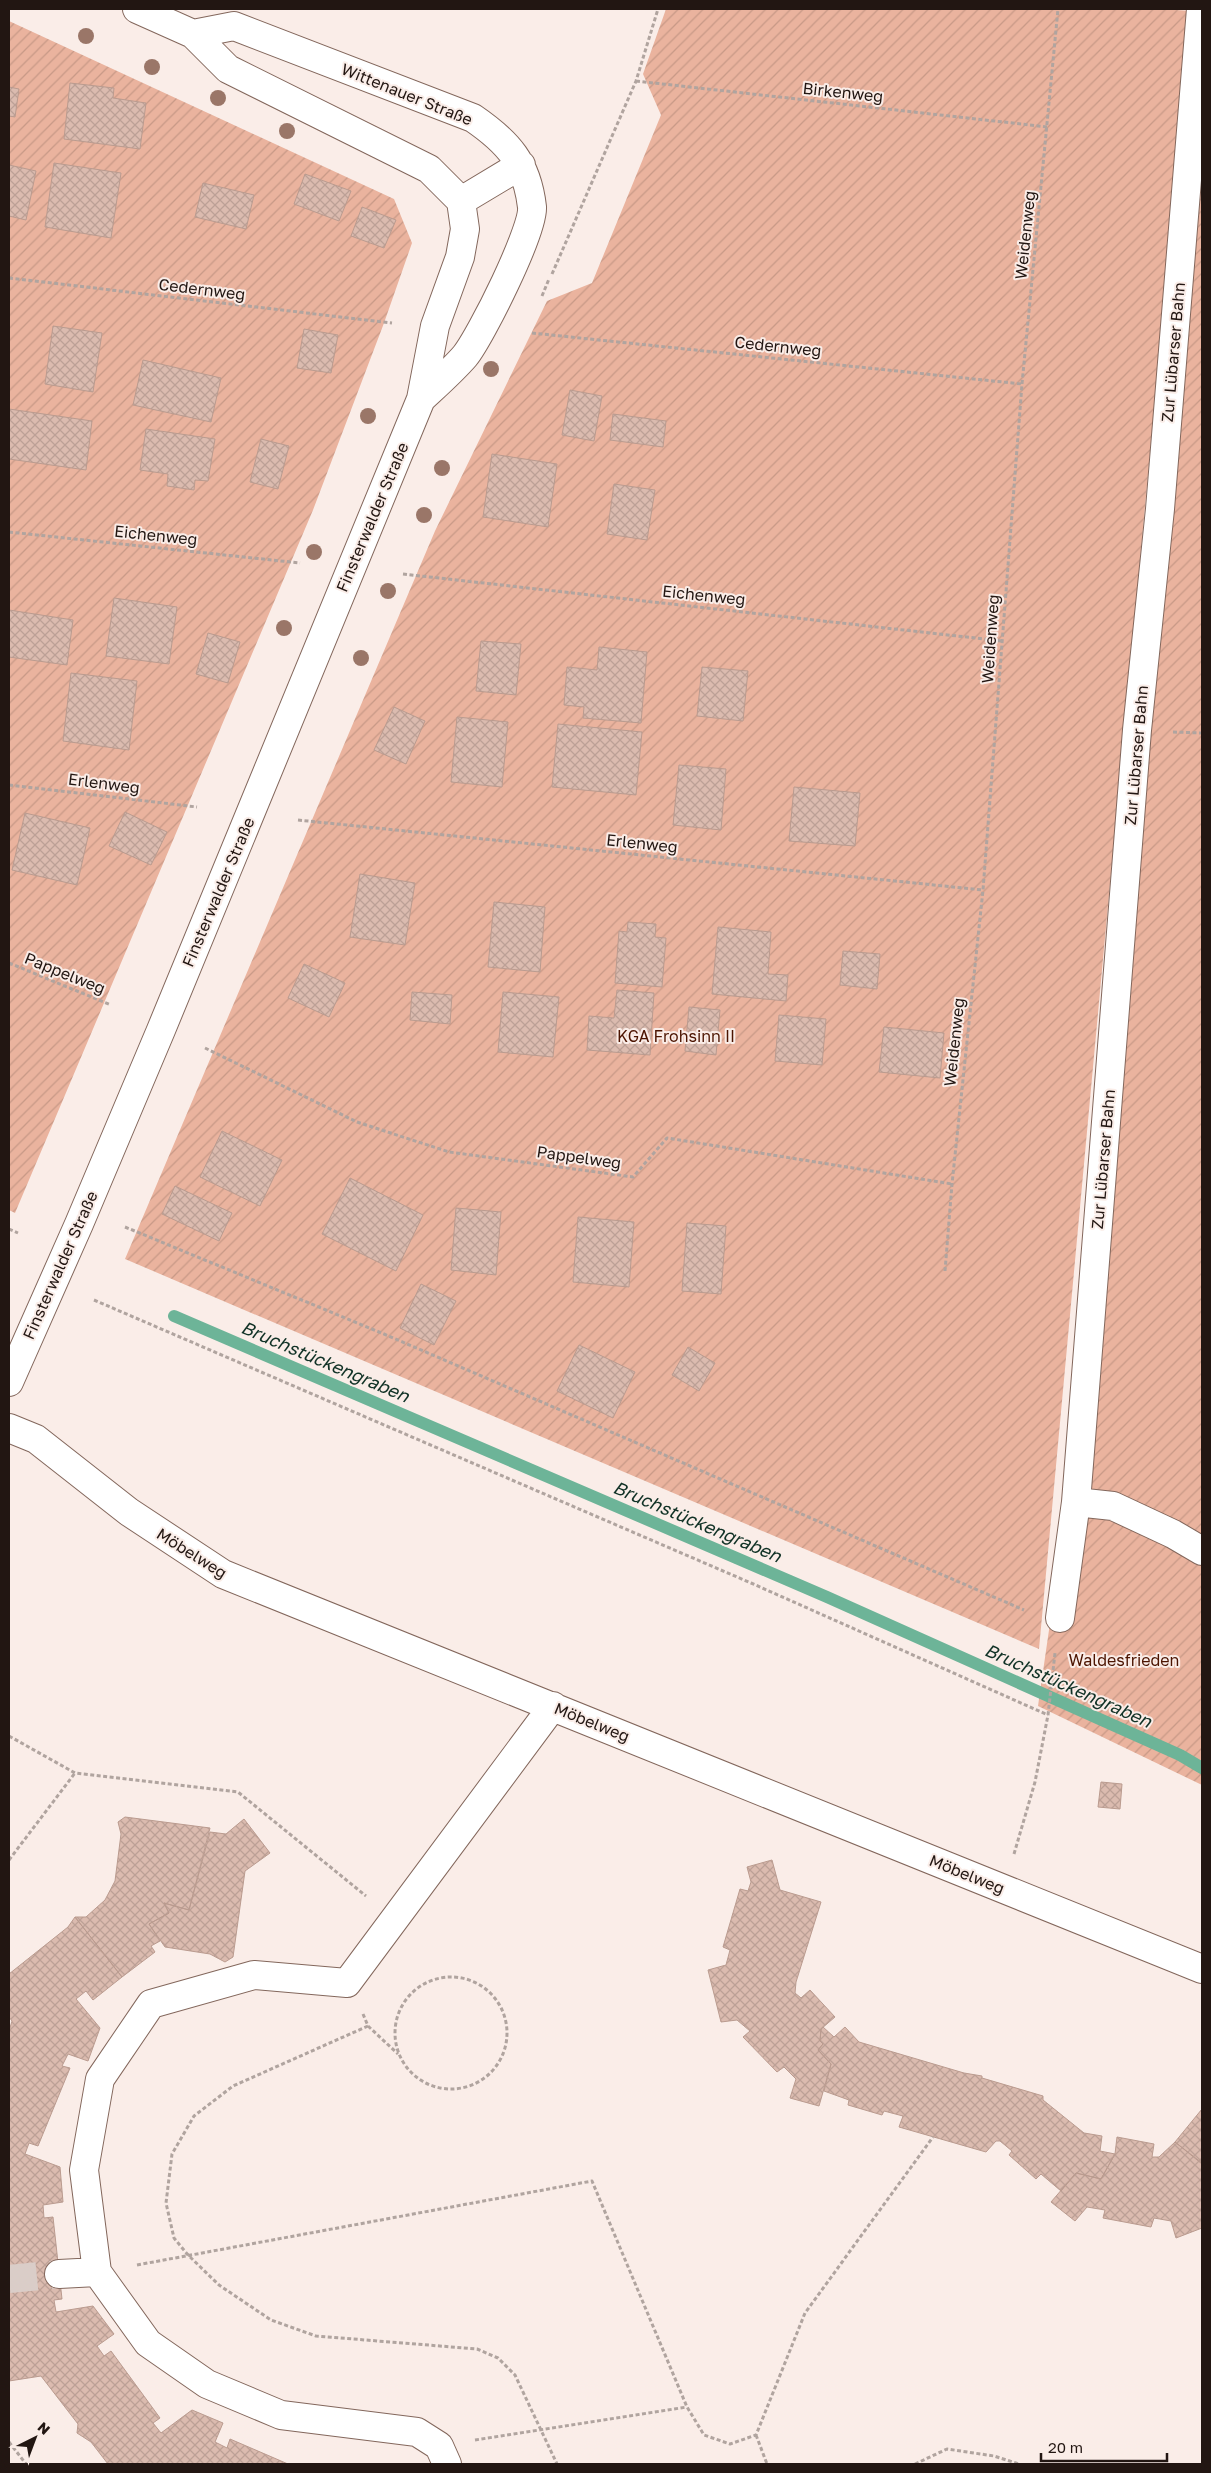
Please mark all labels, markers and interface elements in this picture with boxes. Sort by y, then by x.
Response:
street label: Wittenauer Straße [339,59,475,129]
street label: Birkenweg [802,78,884,106]
street label: Weidenweg [1010,190,1040,280]
street label: Cedernweg [158,274,246,304]
street label: Zur Lübarser Bahn [1157,281,1189,423]
street label: Cedernweg [734,332,822,360]
street label: Finsterwalder Straße [331,439,413,595]
street label: Eichenweg [113,521,199,549]
street label: Eichenweg [661,581,747,609]
street label: Weidenweg [977,594,1003,684]
street label: Zur Lübarser Bahn [1120,684,1152,826]
street label: Erlenweg [67,769,141,797]
street label: Finsterwalder Straße [177,814,259,970]
street label: Erlenweg [605,829,679,857]
street label: Pappelweg [22,948,108,998]
street label: Weidenweg [939,997,969,1087]
park label: KGA Frohsinn II [617,1026,735,1046]
street label: Zur Lübarser Bahn [1087,1088,1119,1230]
street label: Pappelweg [535,1141,623,1173]
street label: Finsterwalder Straße [18,1188,102,1342]
water label: Bruchstückengraben [238,1316,414,1407]
water label: Bruchstückengraben [610,1476,786,1567]
street label: Möbelweg [153,1523,231,1583]
water label: Bruchstückengraben [982,1638,1156,1732]
park label: Waldesfrieden [1069,1650,1179,1670]
street label: Möbelweg [551,1698,633,1746]
street label: Möbelweg [926,1850,1008,1898]
north arrow [10,2413,60,2463]
text: N [34,2418,54,2438]
scale bar [1041,2430,1167,2462]
text: 20 m [1048,2438,1083,2456]

